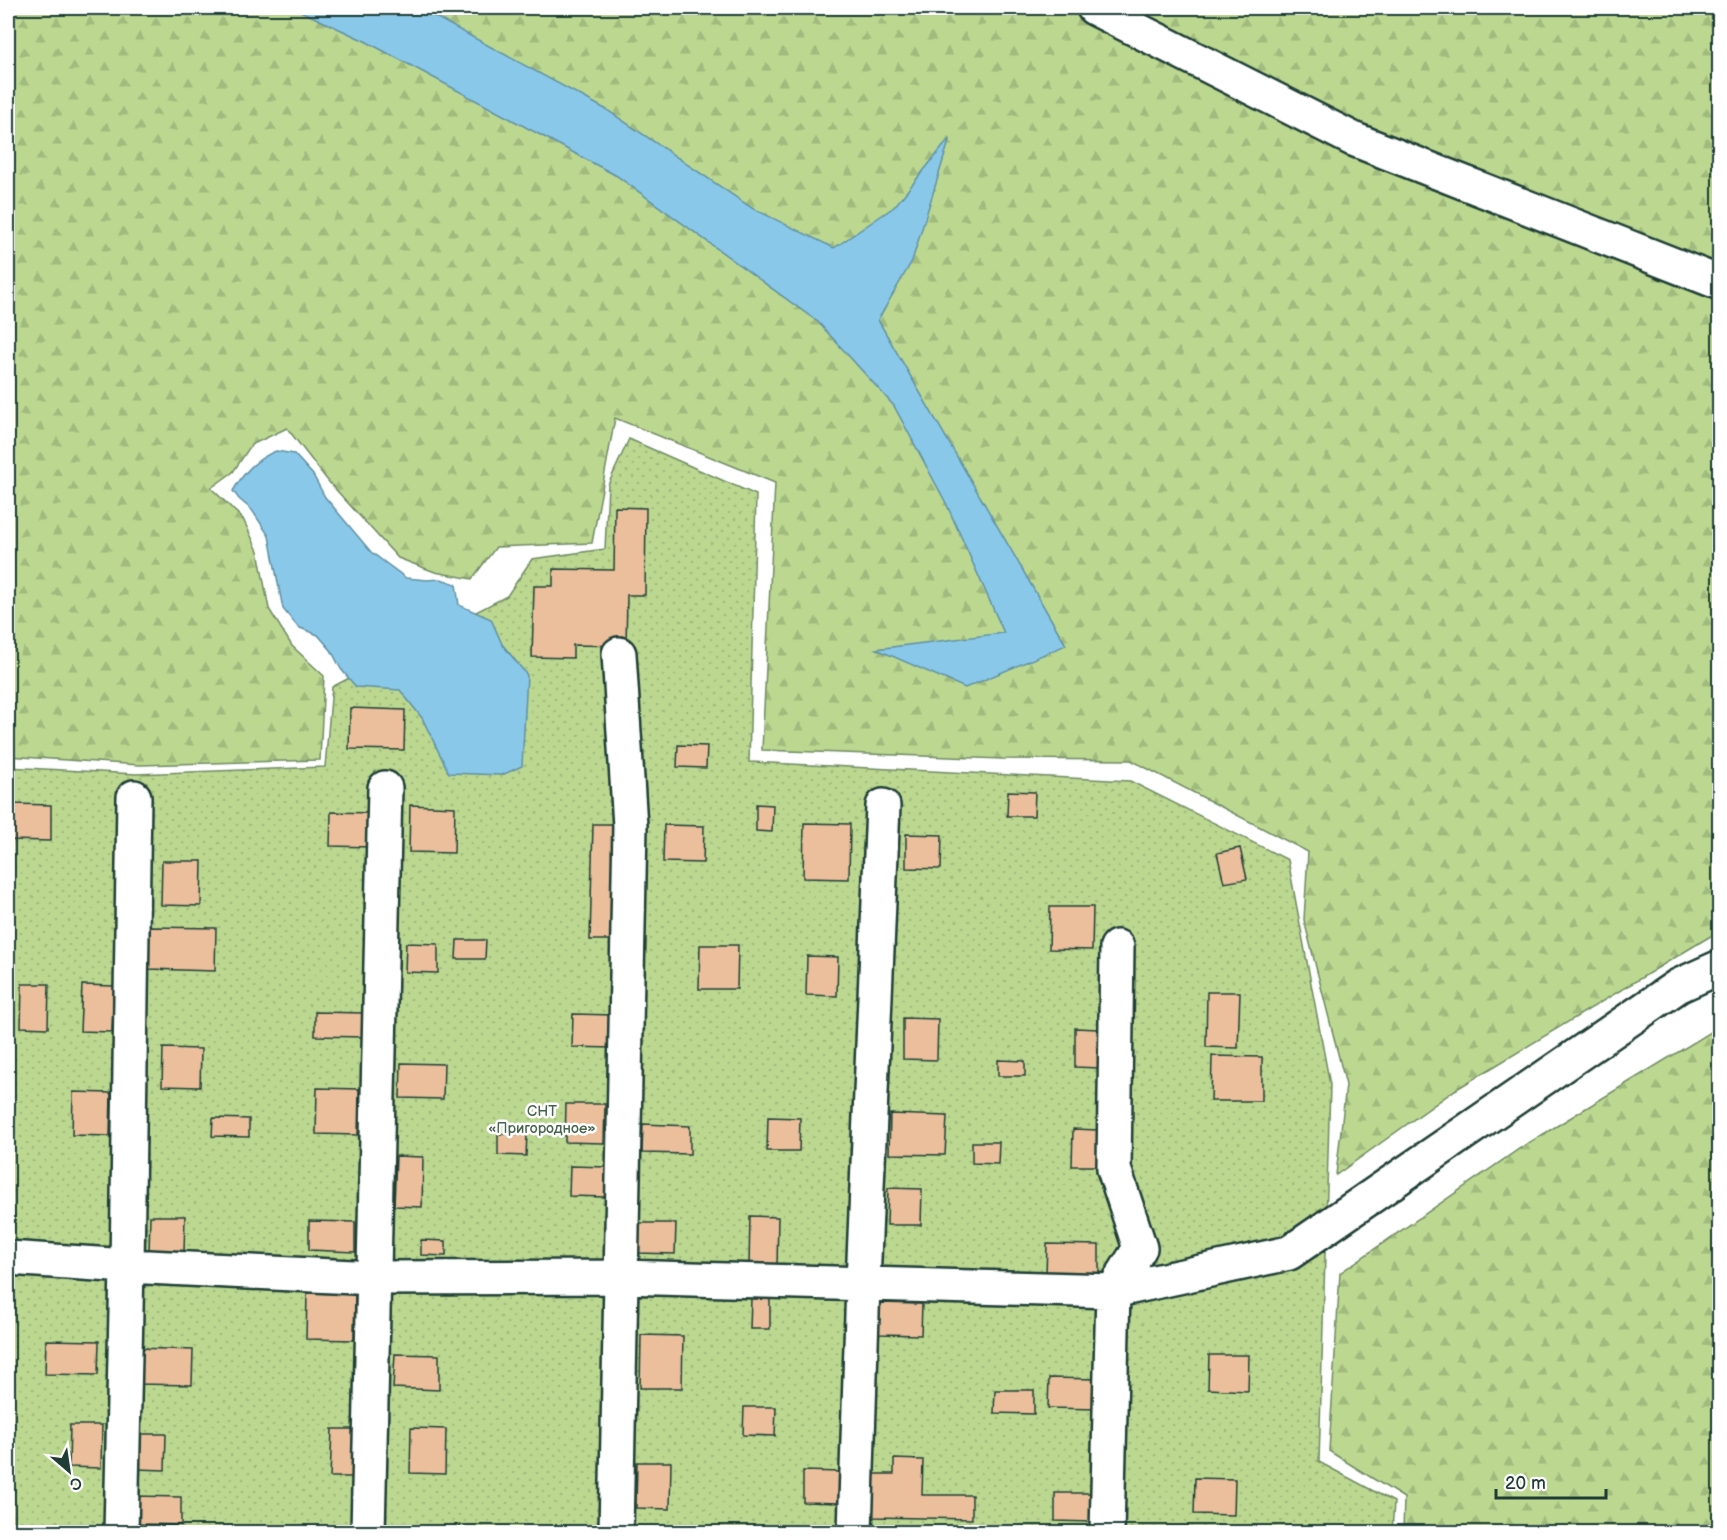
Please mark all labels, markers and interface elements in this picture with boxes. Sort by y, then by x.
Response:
park label: СНТ «Пригородное» [488,1102,596,1138]
north arrow [39,1441,99,1501]
scale bar [1496,1462,1606,1500]
text: С [66,1472,85,1494]
text: 20 m [1505,1473,1546,1494]

